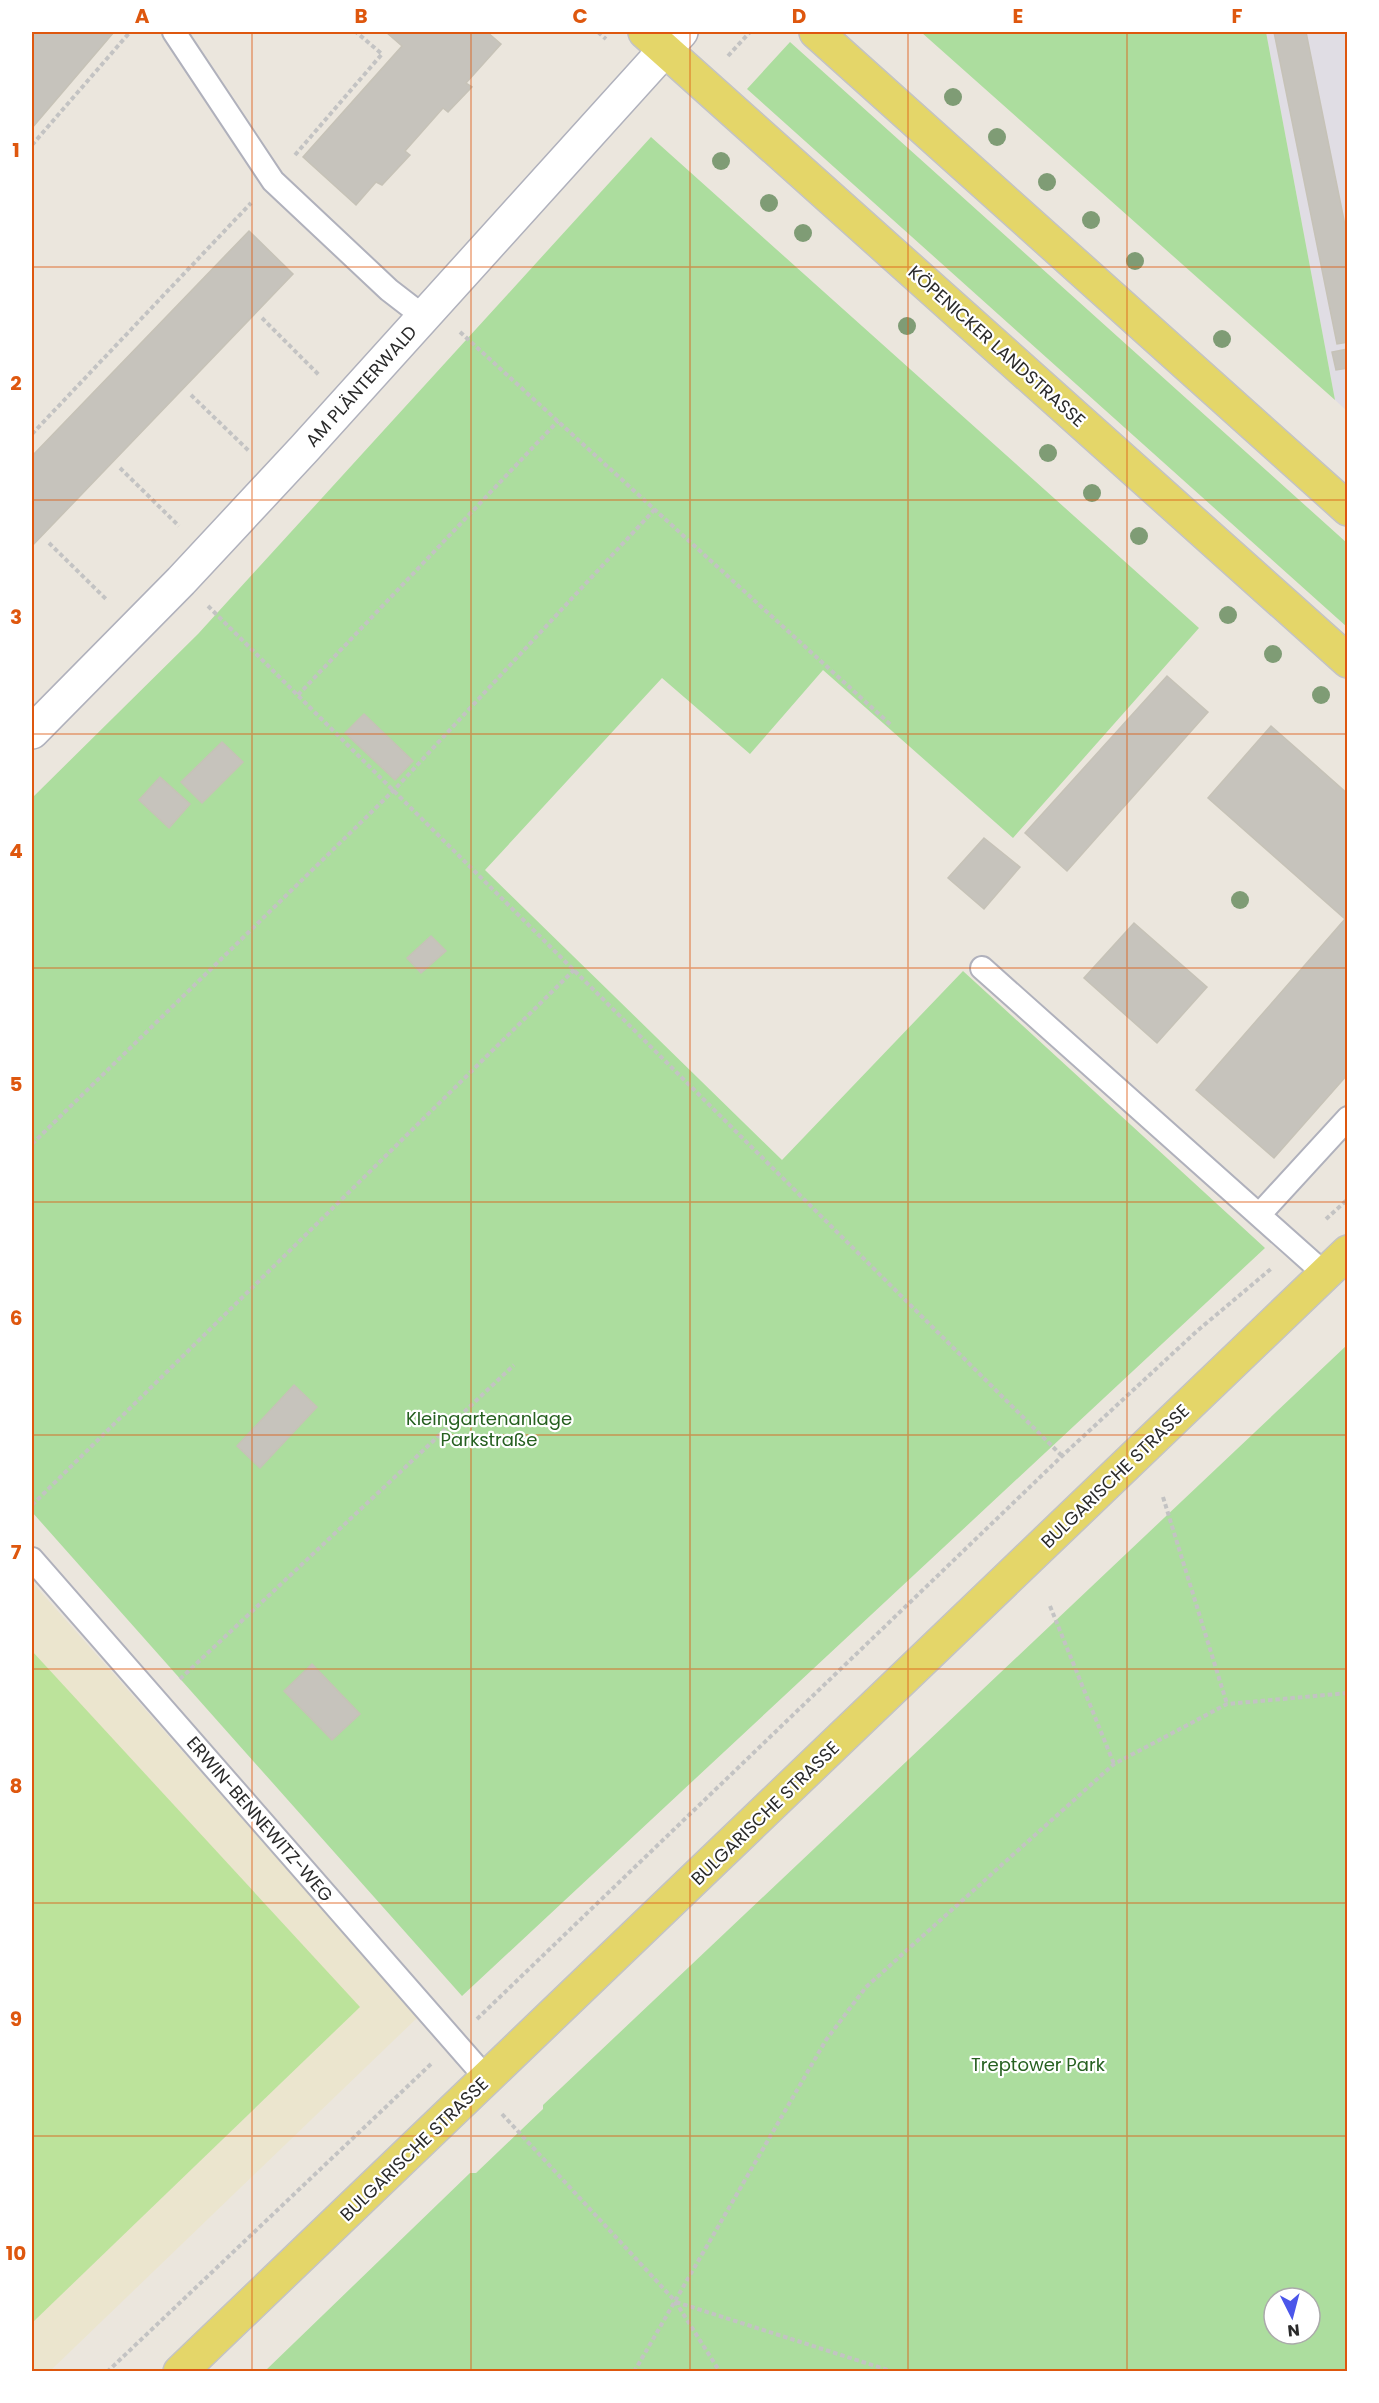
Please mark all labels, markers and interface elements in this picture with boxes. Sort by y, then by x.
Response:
text: A [135,2,150,30]
text: B [354,2,368,30]
text: C [572,2,588,30]
text: D [792,2,806,30]
text: E [1013,2,1023,30]
text: F [1232,2,1243,30]
text: 1 [12,136,20,164]
street label: KÖPENICKER LANDSTRASSE [903,260,1091,432]
street label: AM PLÄNTERWALD [300,320,422,452]
text: 2 [10,369,22,397]
text: 3 [10,603,22,631]
text: 4 [9,837,23,865]
text: 5 [10,1070,23,1098]
text: 6 [10,1304,22,1332]
street label: BULGARISCHE STRASSE [1035,1399,1195,1553]
park label: Kleingartenanlage Parkstraße [406,1406,572,1452]
text: 7 [11,1538,22,1566]
street label: ERWIN-BENNEWITZ-WEG [181,1731,339,1907]
street label: BULGARISCHE STRASSE [685,1736,845,1890]
text: 8 [10,1772,22,1800]
text: 9 [10,2005,22,2033]
park label: Treptower Park [971,2052,1106,2077]
street label: BULGARISCHE STRASSE [334,2072,494,2226]
text: 10 [6,2239,26,2267]
north arrow [1262,2286,1322,2346]
text: N [1286,2318,1301,2342]

